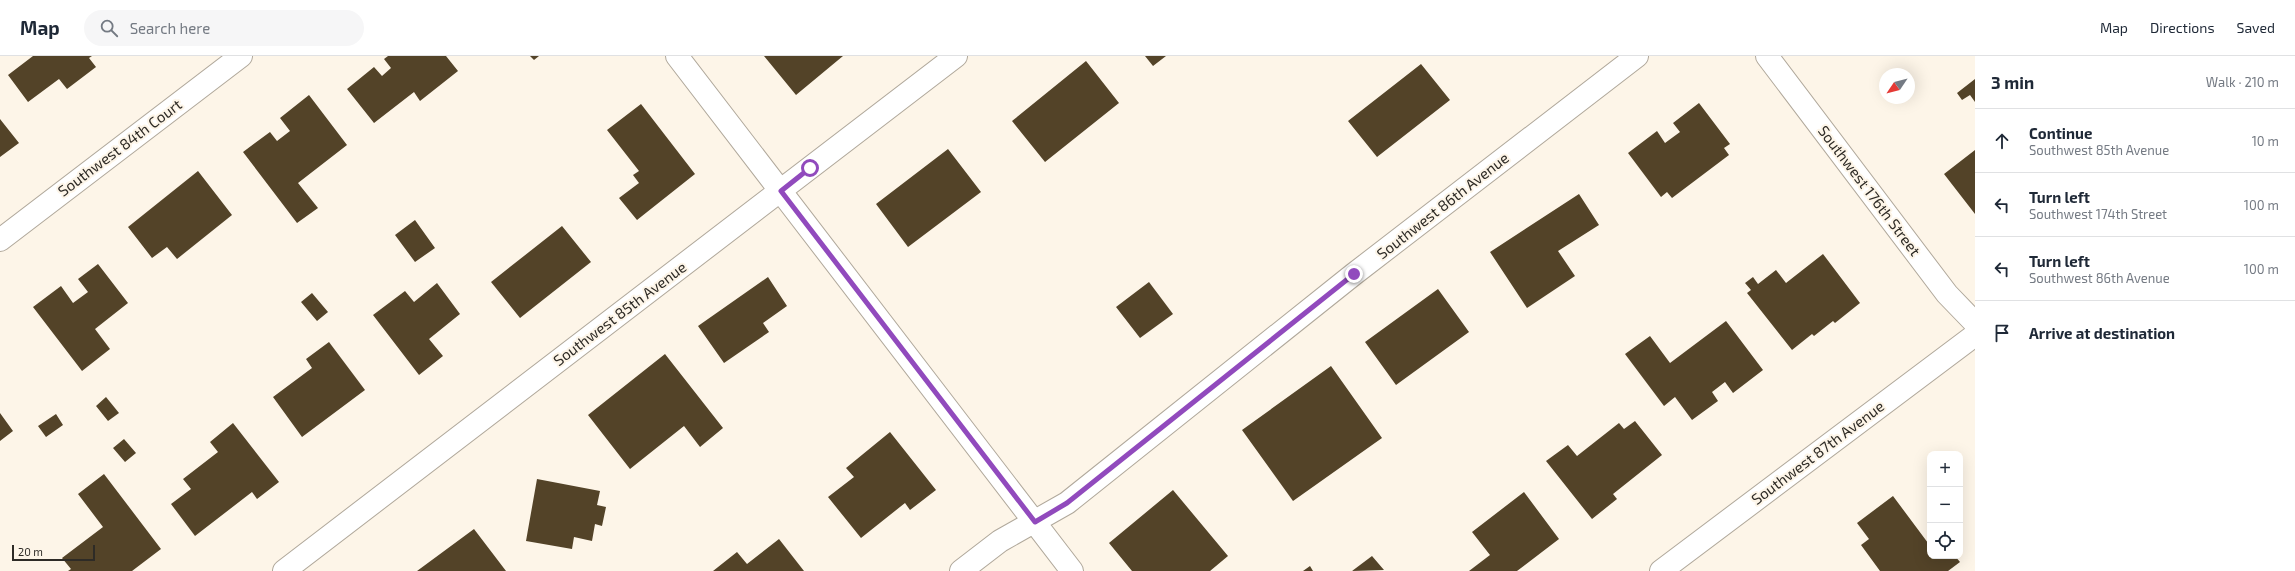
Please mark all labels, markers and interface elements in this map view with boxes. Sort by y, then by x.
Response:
search box [84,10,364,46]
text: Map [20,16,60,39]
icon: search [98,17,120,39]
text: Search here [130,19,210,37]
text: Map [2100,19,2128,36]
text: Directions [2150,19,2215,36]
text: Saved [2237,19,2275,36]
north arrow [1879,68,1915,104]
text: 3 min [1991,72,2034,92]
text: Walk · 210 m [2206,74,2279,90]
street label: Southwest 84th Court [54,95,185,200]
street label: Southwest 176th Street [1815,122,1925,259]
text: Continue [2029,124,2092,142]
icon: ahead [1991,130,2013,152]
text: 10 m [2252,133,2279,149]
text: Southwest 85th Avenue [2029,142,2169,158]
street label: Southwest 86th Avenue [1373,148,1512,262]
route start [801,159,819,177]
text: Turn left [2029,188,2090,206]
icon: left [1991,194,2013,216]
text: 100 m [2244,197,2279,213]
text: Southwest 174th Street [2029,206,2167,222]
text: Turn left [2029,252,2090,270]
street label: Southwest 85th Avenue [549,257,689,369]
icon: left [1991,258,2013,280]
text: 100 m [2244,261,2279,277]
route end [1345,265,1363,283]
text: Southwest 86th Avenue [2029,270,2170,286]
icon: arrive [1991,322,2013,344]
text: Arrive at destination [2029,324,2175,342]
street label: Southwest 87th Avenue [1748,396,1887,508]
map controls [1927,451,1963,559]
button: + [1927,451,1963,487]
button: − [1927,487,1963,523]
button: locate [1927,523,1963,559]
scale bar [12,543,95,562]
text: 20 m [18,545,43,558]

